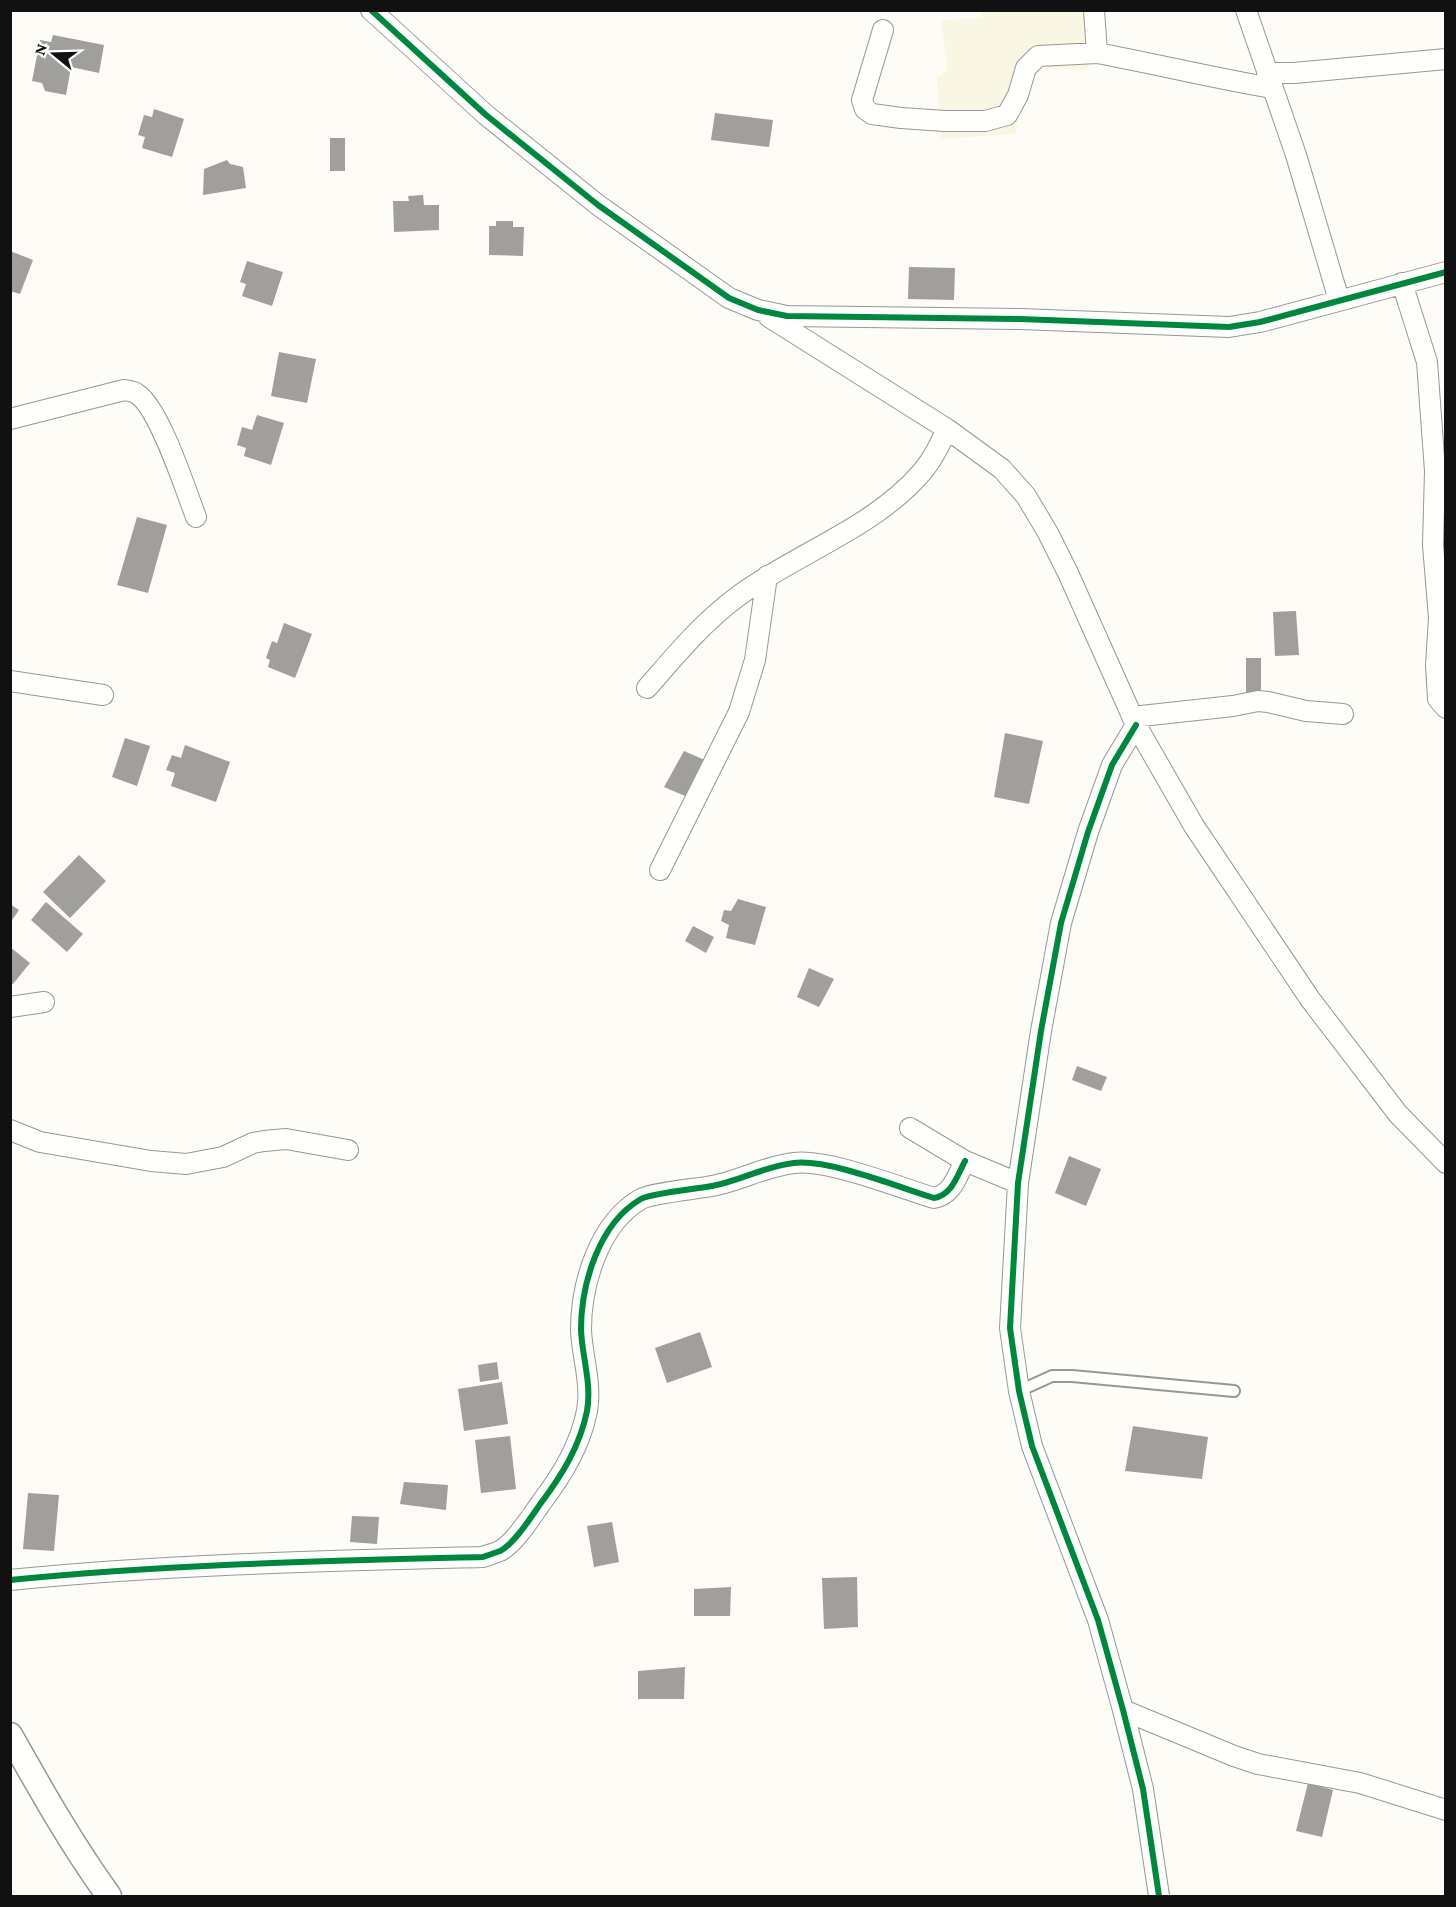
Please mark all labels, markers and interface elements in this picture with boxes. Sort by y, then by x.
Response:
north arrow [24,24,84,84]
text: N [30,41,50,57]

